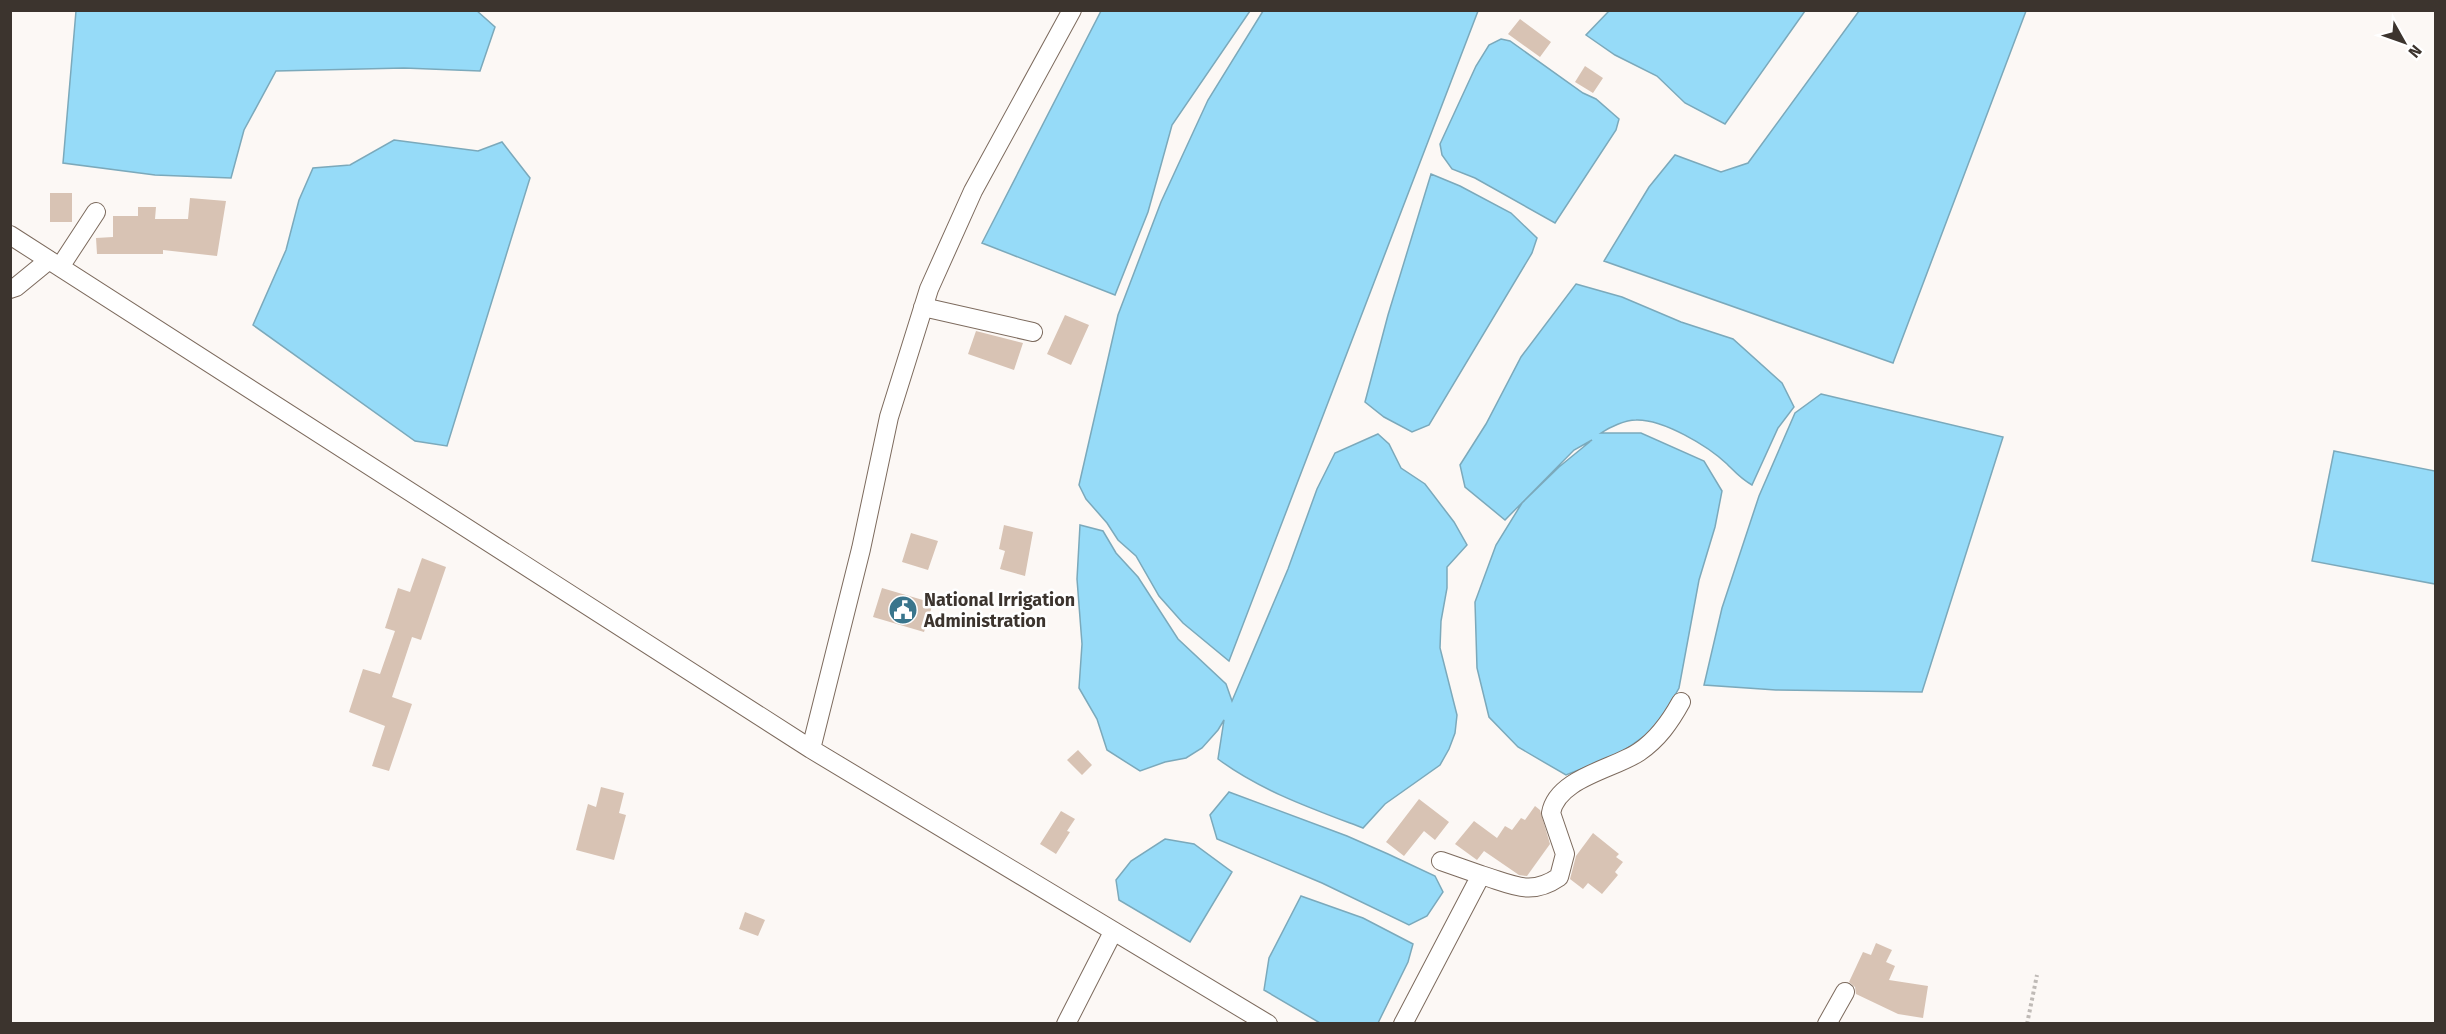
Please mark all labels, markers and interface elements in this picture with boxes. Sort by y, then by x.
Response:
north arrow [2374,12,2434,72]
text: N [2404,41,2426,61]
place label: National Irrigation Administration [923,589,1075,632]
public building icon: National Irrigation Administration [887,594,919,626]

